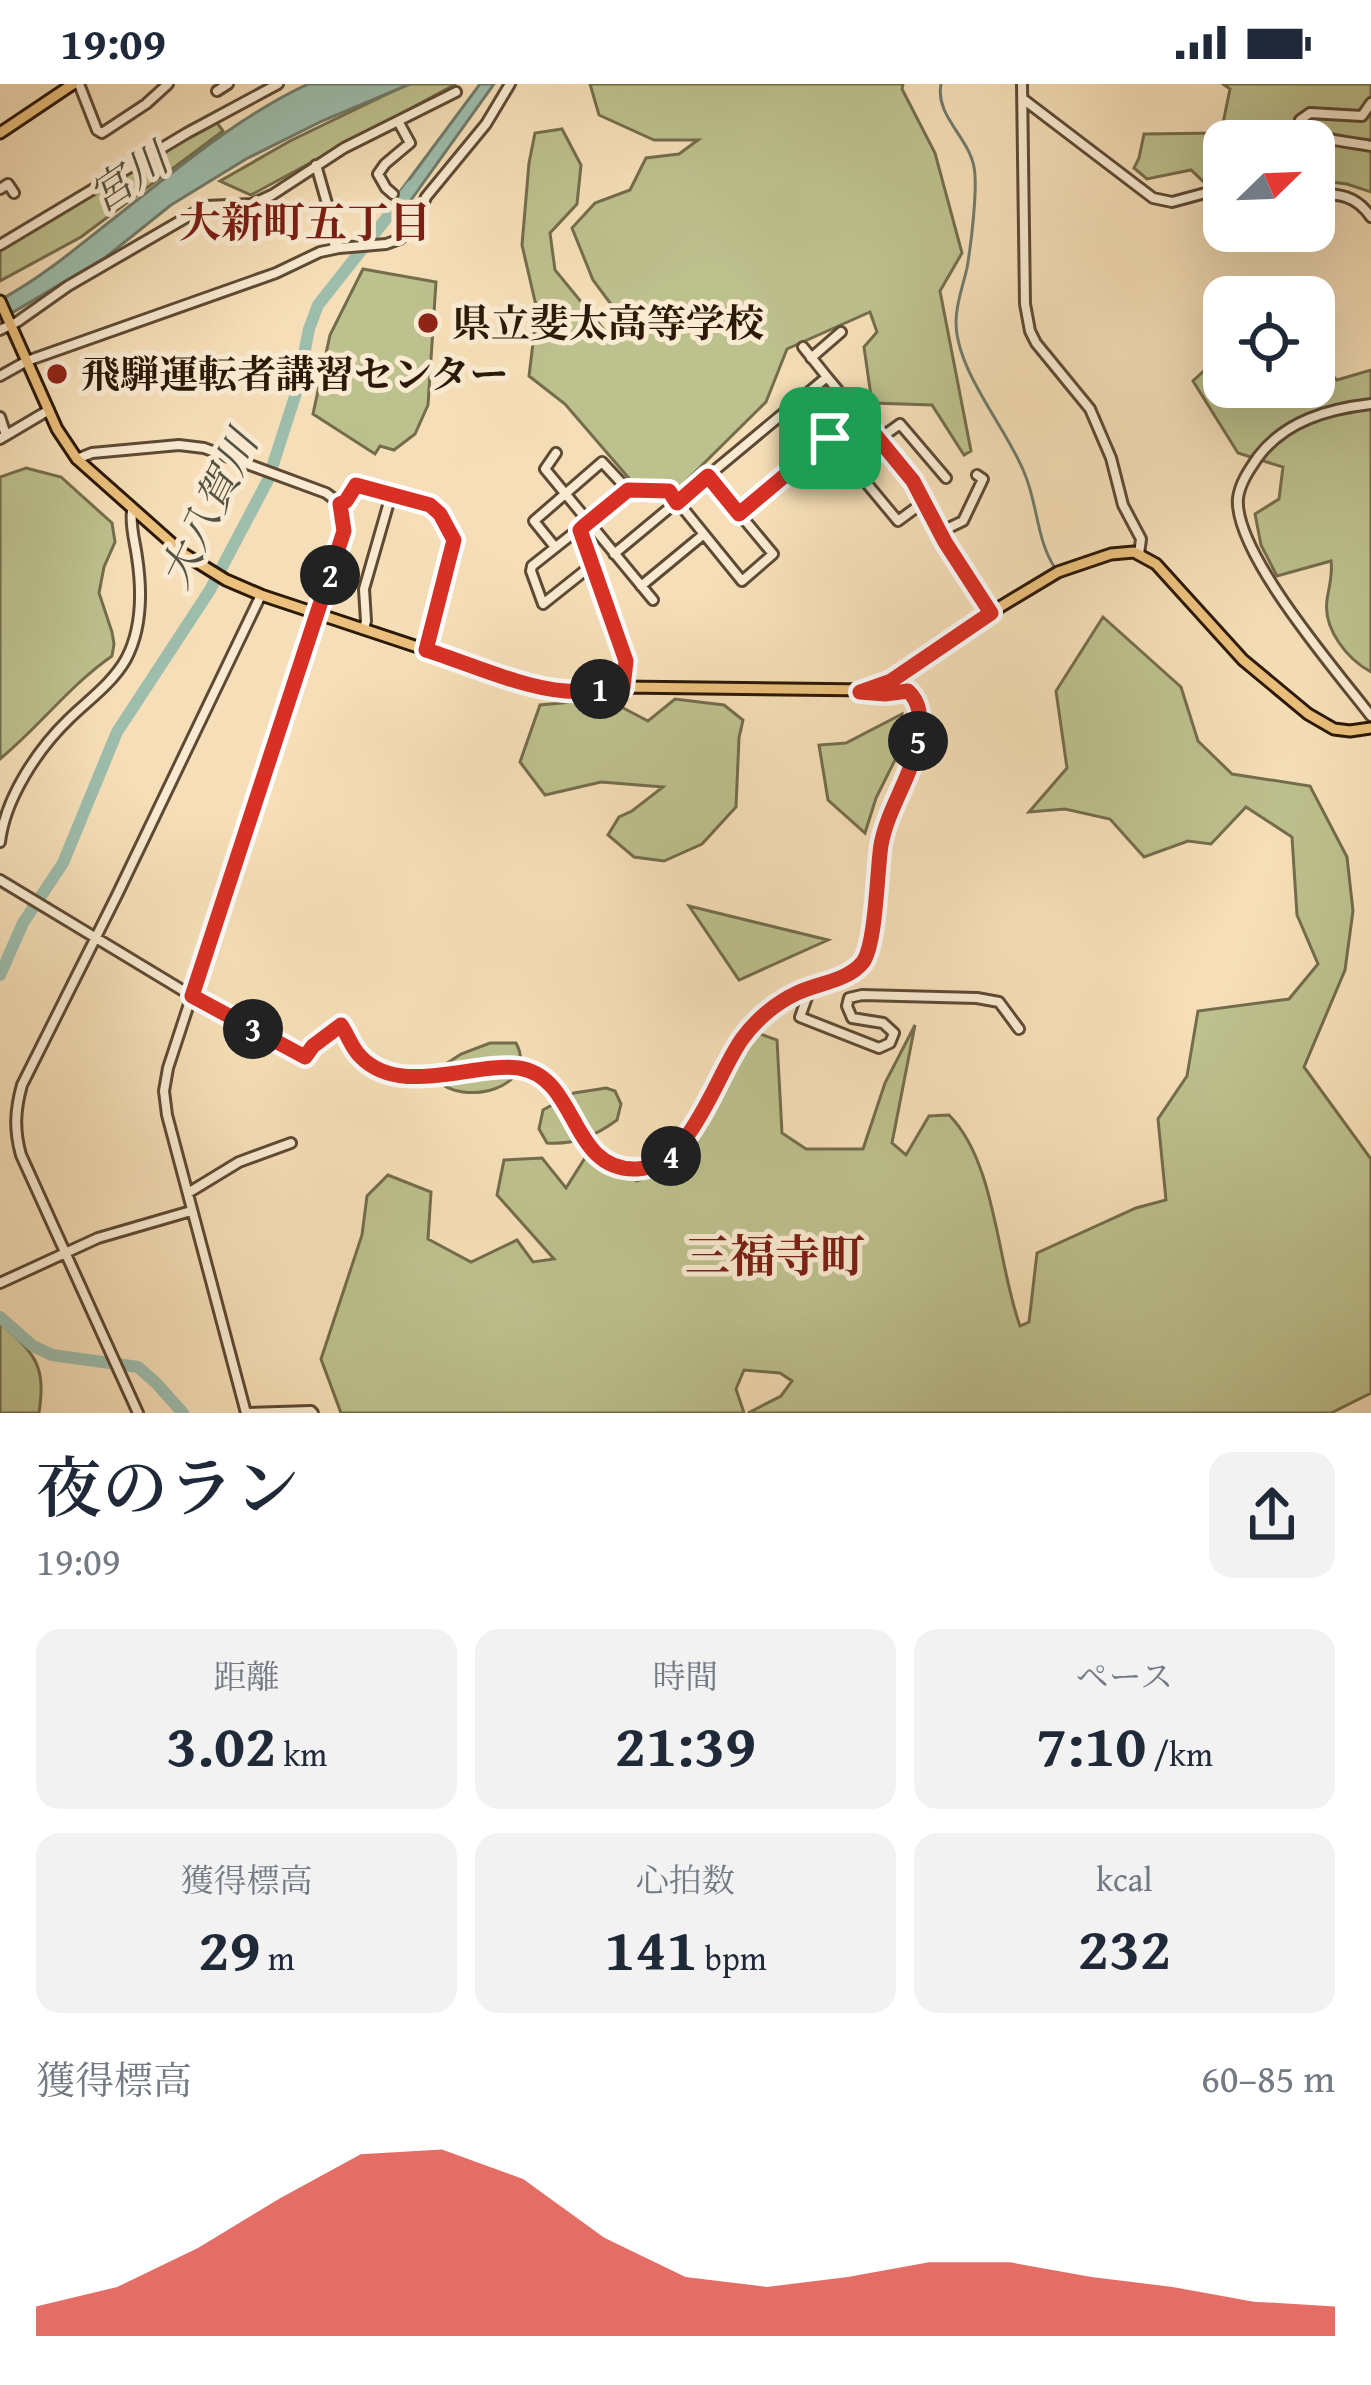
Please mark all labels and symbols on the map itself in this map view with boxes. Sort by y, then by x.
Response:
north arrow [1203,120,1335,252]
water label: 宮川 [76,126,183,225]
district label: 大新町五丁目 [179,191,431,252]
place label: 県立斐太高等学校 [452,294,764,351]
marker: 県立斐太高等学校 [415,310,441,336]
place label: 飛騨運転者講習センター [81,345,508,402]
marker: 飛騨運転者講習センター [44,361,70,387]
pin [779,387,881,489]
water label: 大八賀川 [143,416,274,598]
pin: 2 [300,545,360,605]
pin: 1 [570,659,630,719]
pin: 5 [888,711,948,771]
pin: 3 [223,999,283,1059]
pin: 4 [641,1126,701,1186]
district label: 三福寺町 [685,1223,865,1288]

